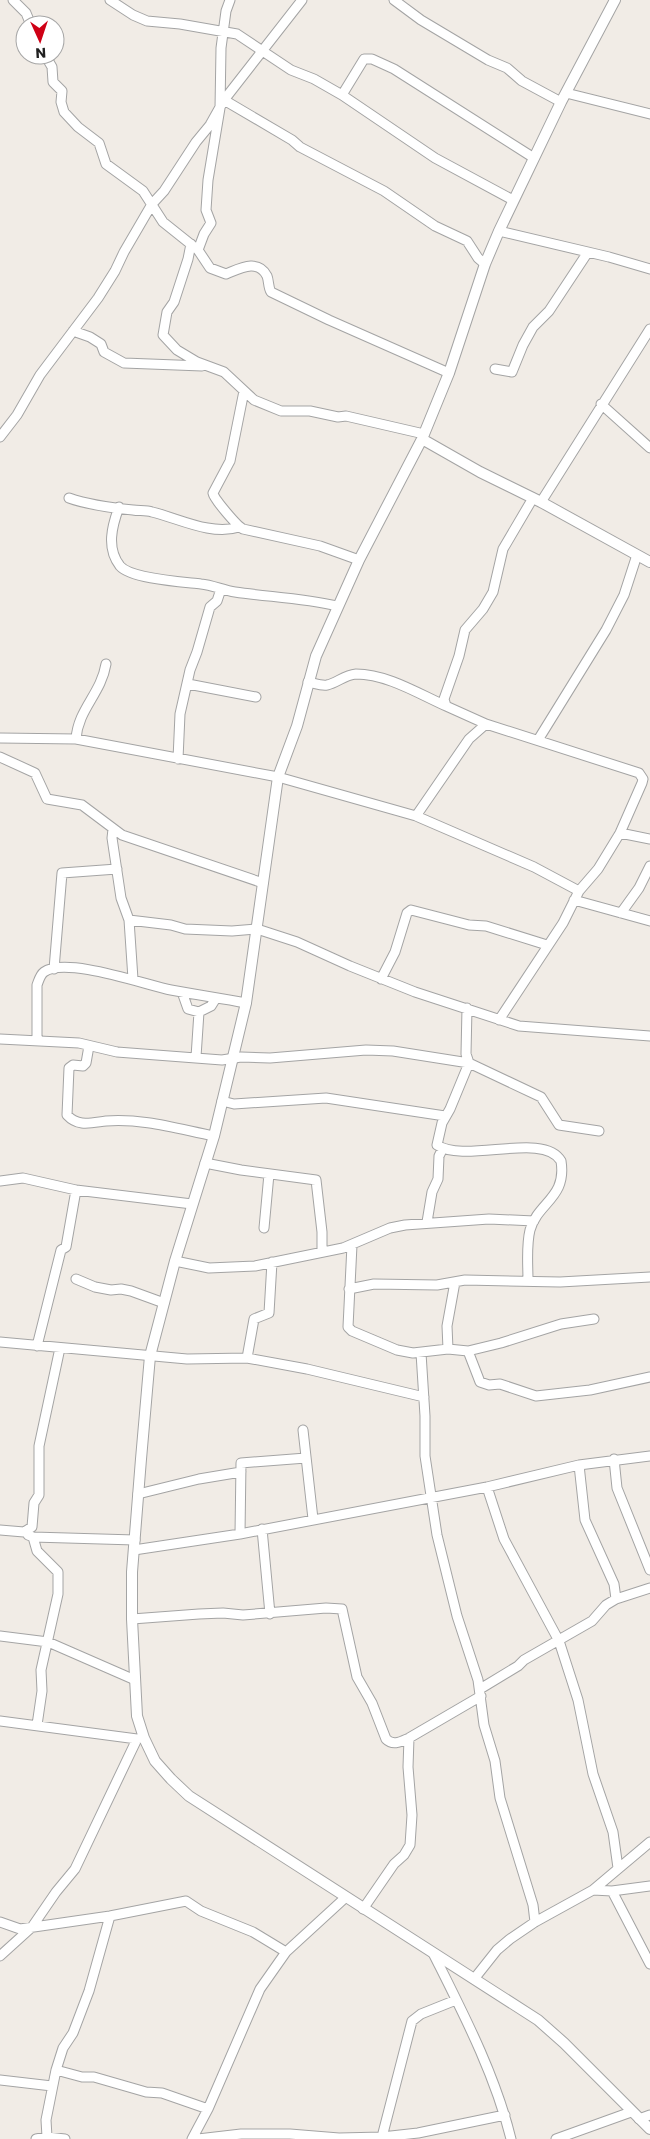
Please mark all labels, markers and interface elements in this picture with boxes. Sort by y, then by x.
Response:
north arrow [15,15,65,65]
text: N [35,43,46,63]

